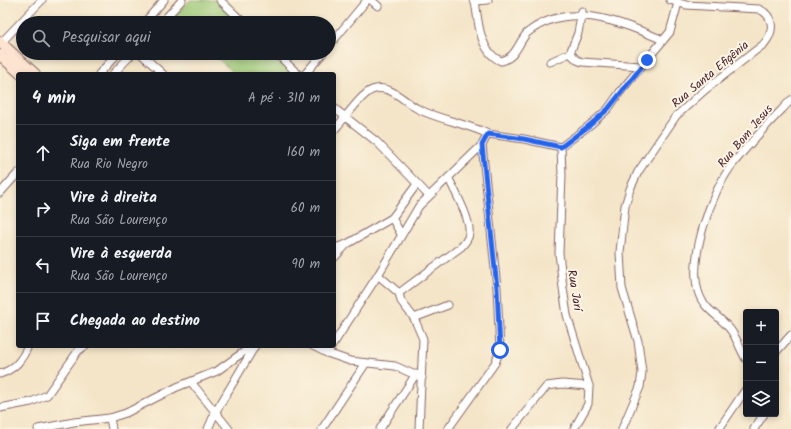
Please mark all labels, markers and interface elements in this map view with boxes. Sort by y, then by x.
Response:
search box [16,16,336,60]
text: Pesquisar aqui [62,26,151,50]
icon: search [30,27,52,49]
street label: Rua Santa Efigênia [667,36,753,112]
route end [638,51,656,69]
text: 4 min [32,85,76,112]
text: A pé · 310 m [248,88,320,109]
street label: Rua Bom Jesus [713,100,778,172]
text: Siga em frente [70,130,170,154]
icon: ahead [32,142,54,164]
text: 160 m [287,142,320,163]
text: Rua Rio Negro [70,154,148,175]
text: Vire à direita [70,186,157,210]
icon: right [32,198,54,220]
text: 60 m [291,198,320,219]
text: Rua São Lourenço [70,210,167,231]
text: Vire à esquerda [70,242,172,266]
icon: left [32,254,54,276]
text: 90 m [292,254,320,275]
text: Rua São Lourenço [70,266,167,287]
street label: Rua Jarí [562,268,587,314]
text: Chegada ao destino [70,309,200,333]
map controls [743,309,779,417]
button: + [743,309,779,345]
icon: arrive [32,310,54,332]
route start [491,341,509,359]
button: − [743,345,779,381]
button: layers [743,381,779,417]

